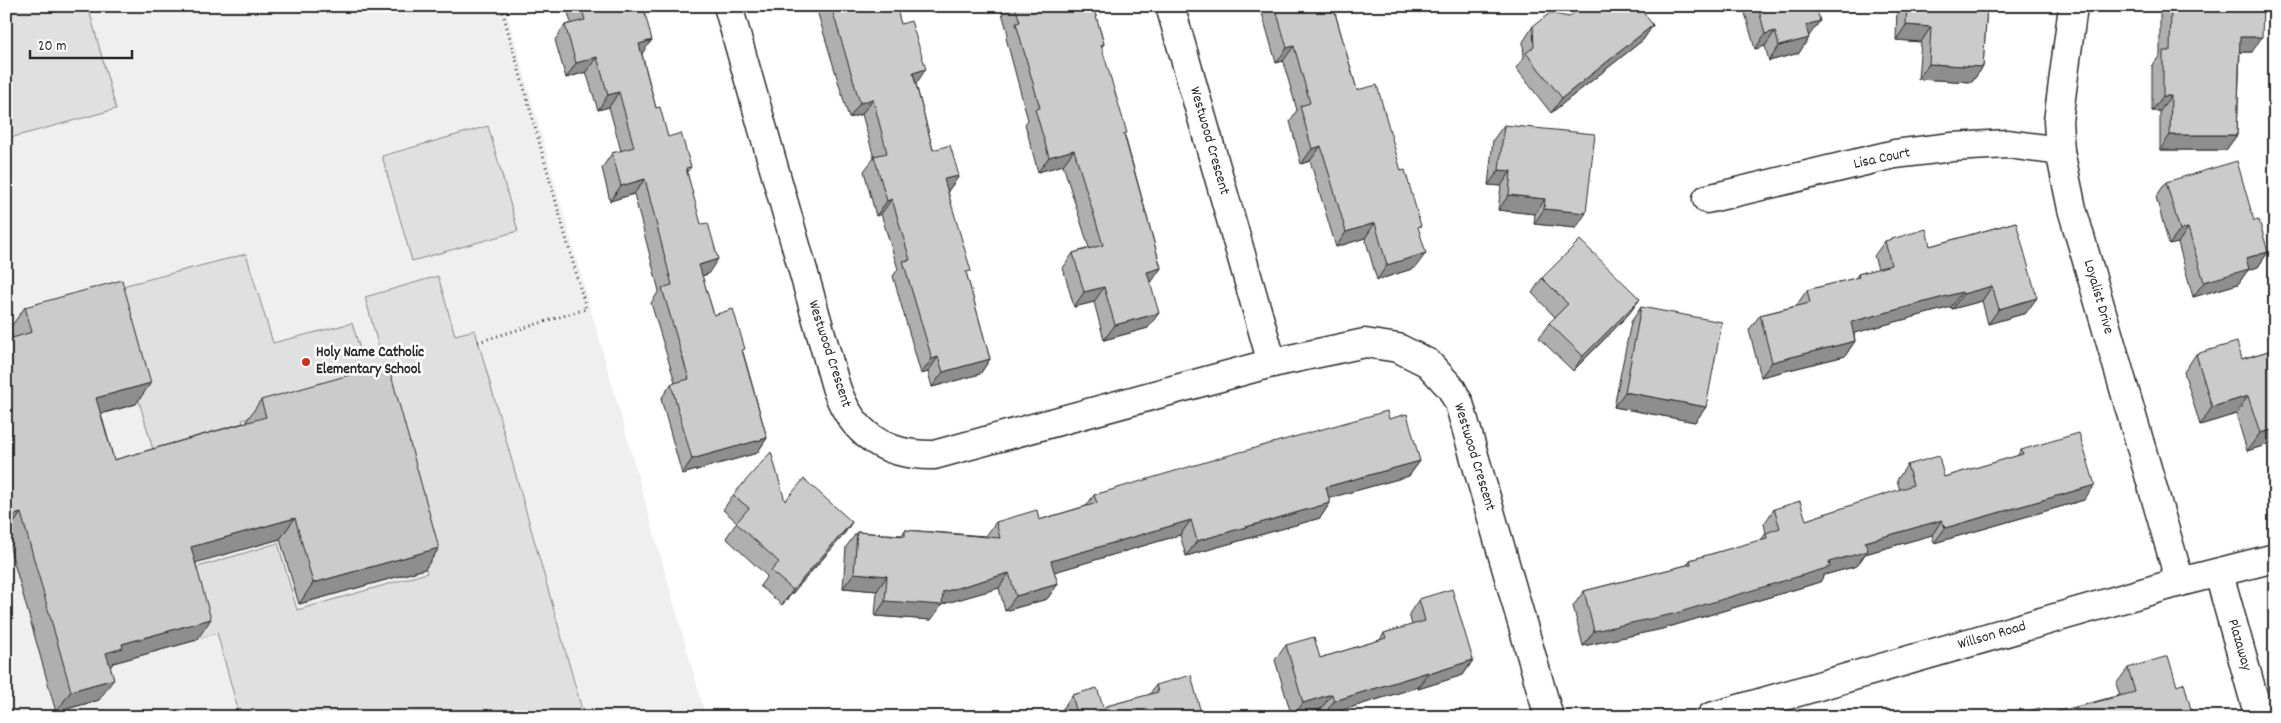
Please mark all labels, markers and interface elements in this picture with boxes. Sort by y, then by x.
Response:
scale bar [30,28,132,60]
text: 20 m [38,36,66,58]
street label: Westwood Crescent [1183,84,1235,198]
street label: Lisa Court [1852,142,1913,176]
street label: Loyalist Drive [2077,257,2119,337]
street label: Westwood Crescent [801,298,857,411]
place label: Holy Name Catholic Elementary School [316,342,424,381]
marker: Holy Name Catholic Elementary School [300,356,312,368]
street label: Westwood Crescent [1447,400,1501,514]
street label: Willson Road [1955,616,2029,656]
street label: Plazaway [2221,617,2257,674]

